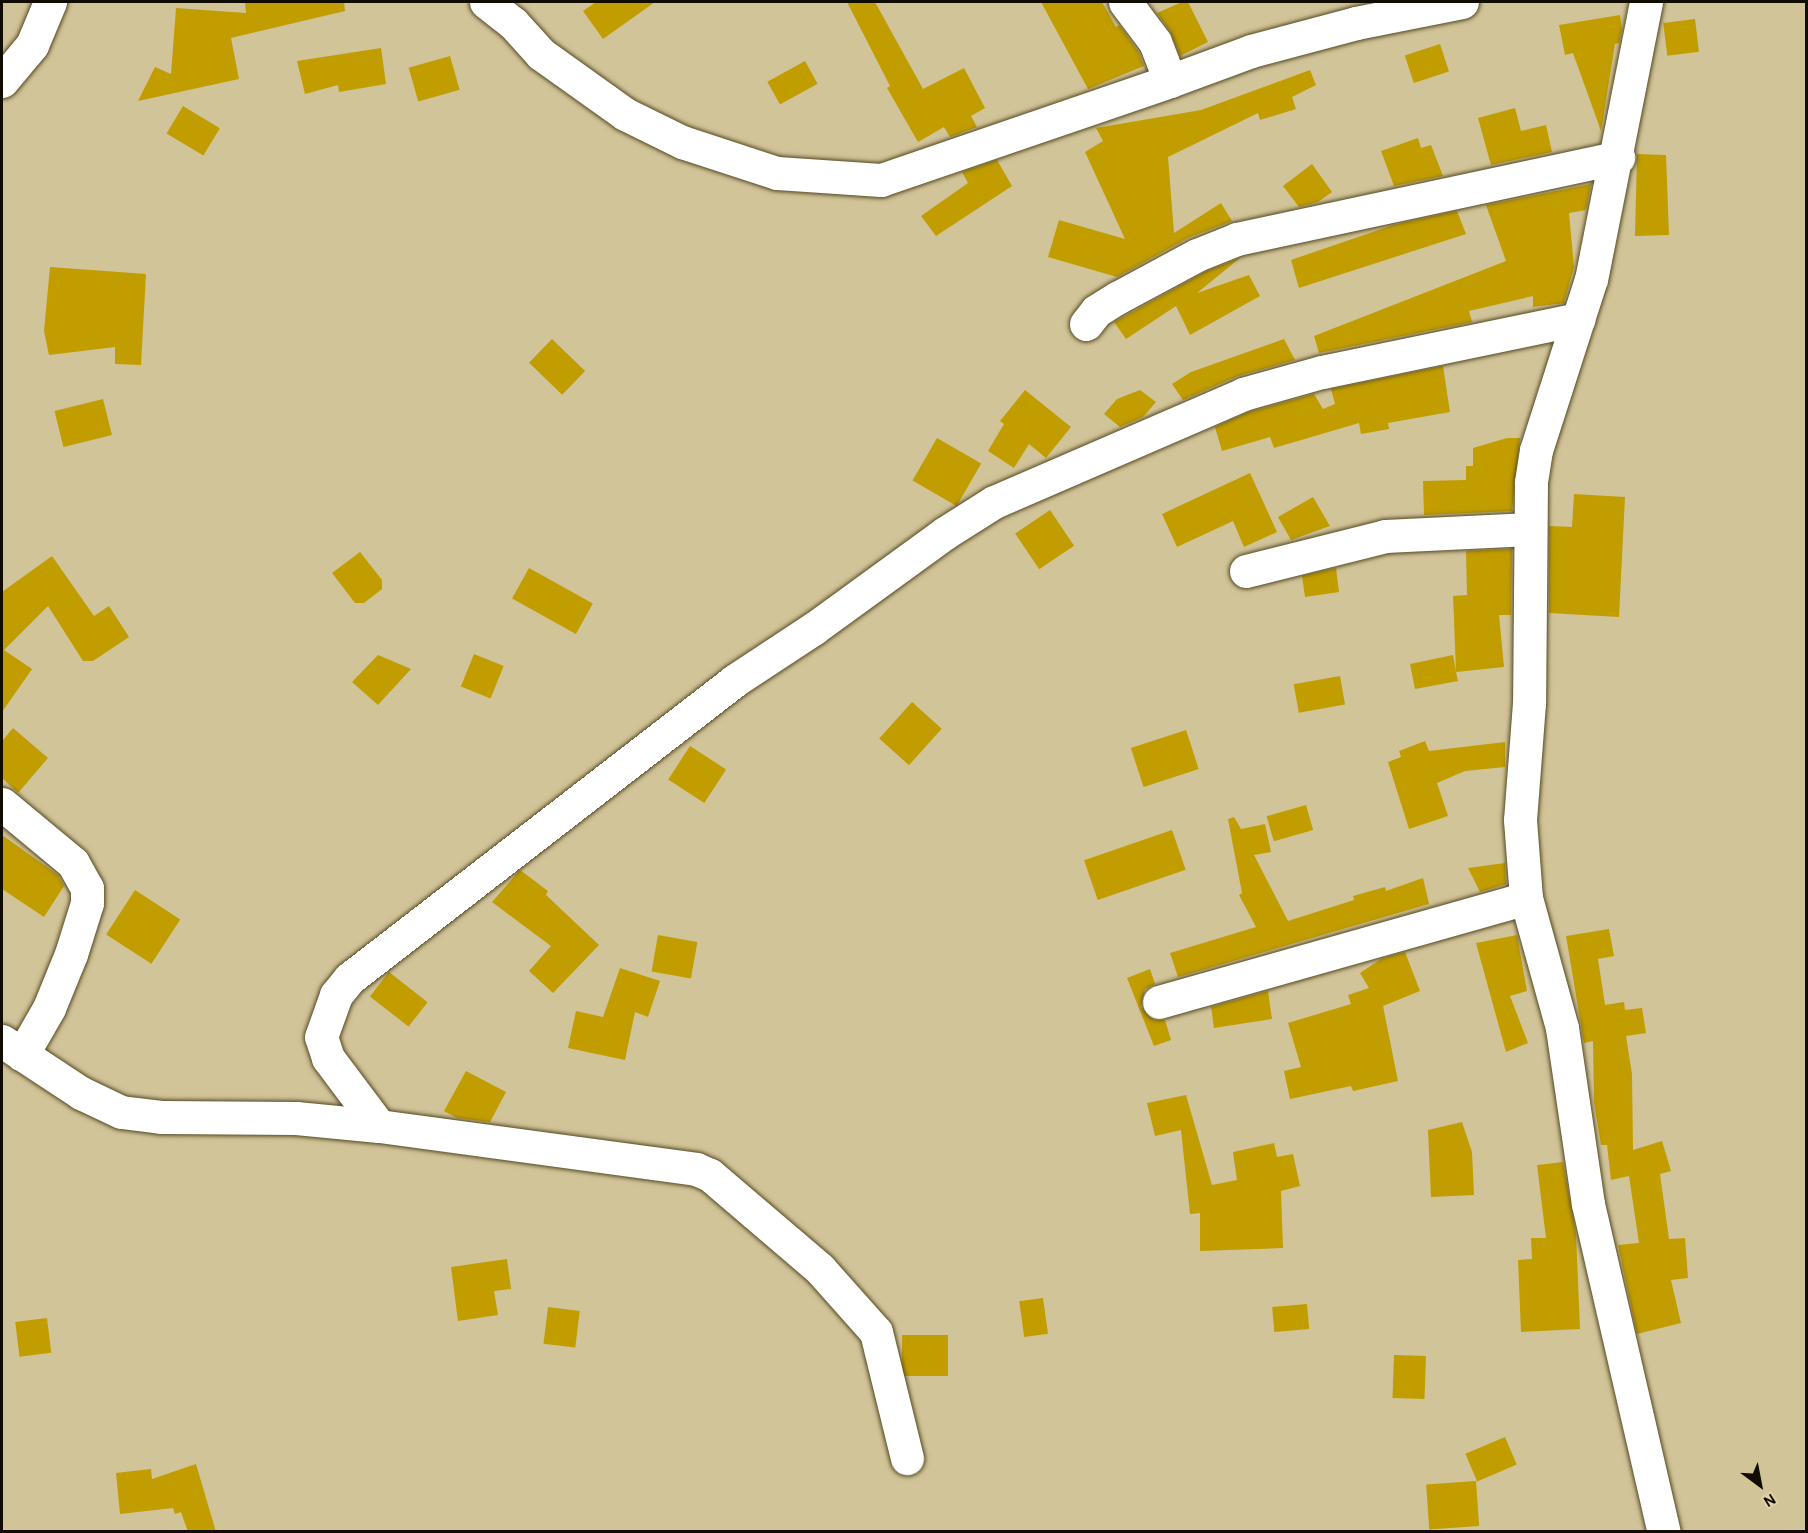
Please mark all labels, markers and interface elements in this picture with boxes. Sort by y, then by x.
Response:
north arrow [1730,1455,1790,1515]
text: N [1760,1490,1780,1512]

